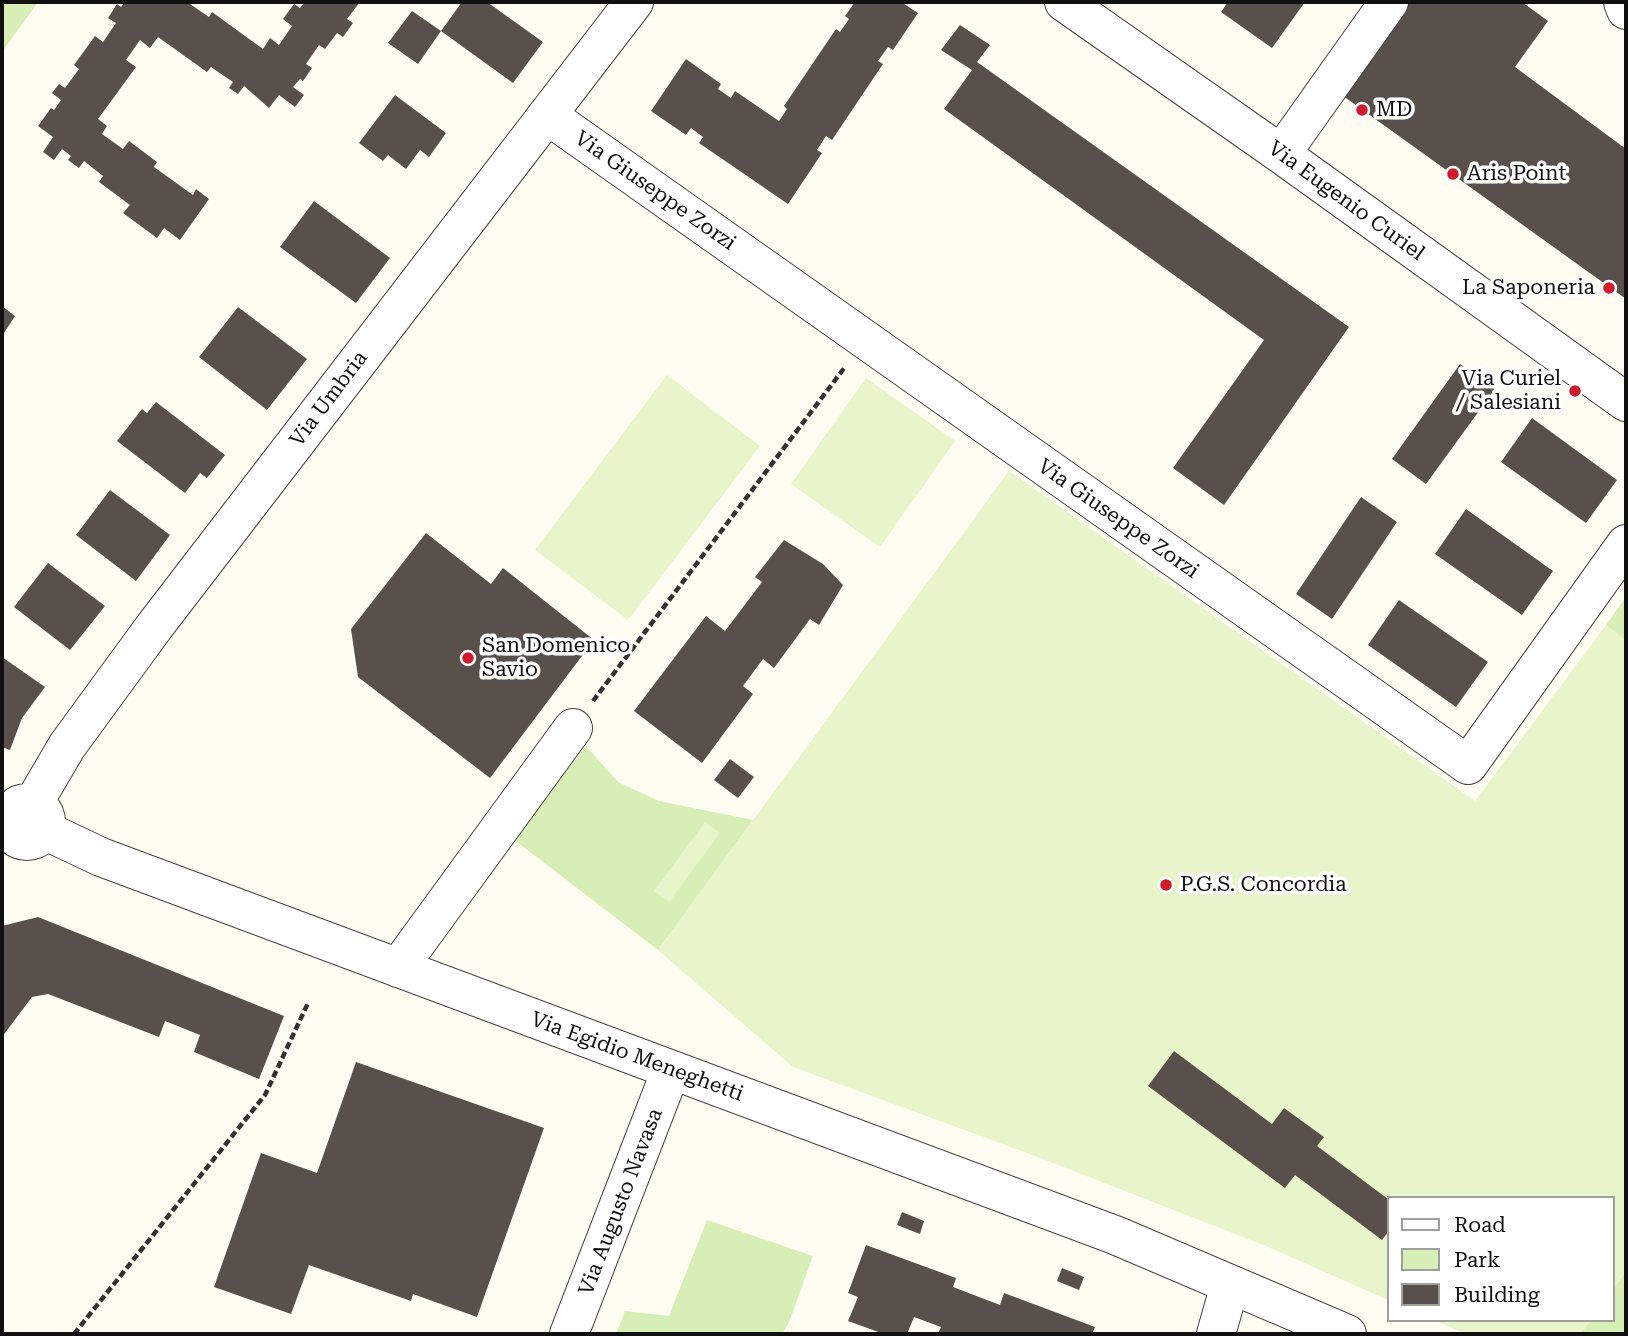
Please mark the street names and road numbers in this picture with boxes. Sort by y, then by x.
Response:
street label: Via Giuseppe Zorzi [569,126,741,256]
street label: Via Eugenio Curiel [1263,136,1429,266]
street label: Via Umbria [285,346,373,452]
street label: Via Giuseppe Zorzi [1032,454,1204,584]
street label: Via Egidio Meneghetti [527,1007,747,1107]
street label: Via Augusto Navasa [574,1105,668,1299]

